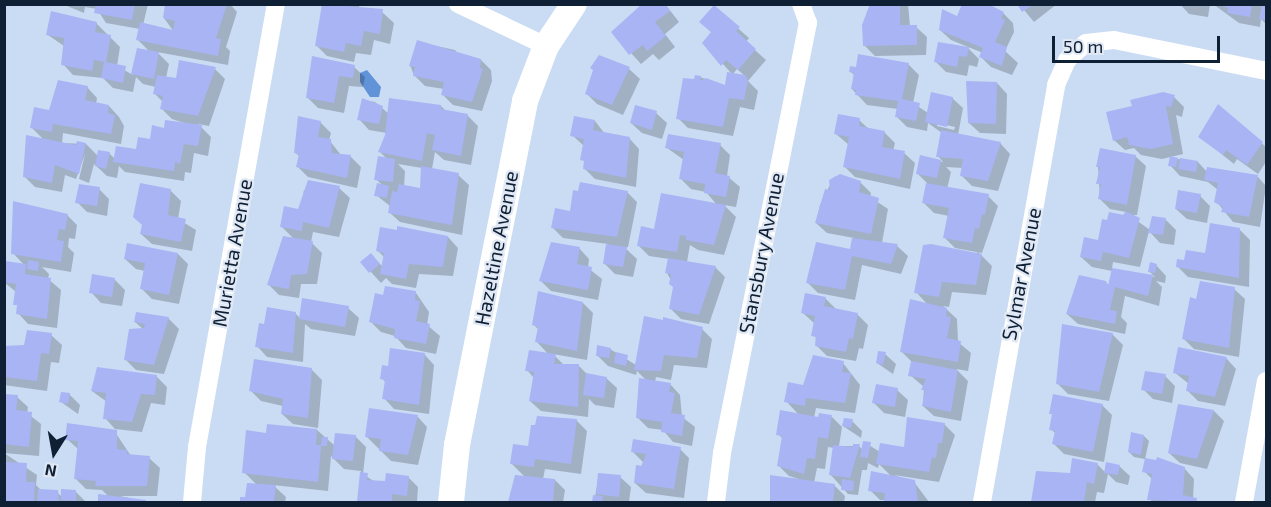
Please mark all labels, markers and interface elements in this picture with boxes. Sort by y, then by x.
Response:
scale bar [1055,24,1223,62]
text: 50 m [1063,35,1103,57]
street label: Hazeltine Avenue [469,168,523,328]
street label: Stansbury Avenue [734,170,788,336]
street label: Murietta Avenue [207,177,257,329]
street label: Sylmar Avenue [996,205,1046,343]
north arrow [24,423,84,483]
text: N [43,461,58,482]

